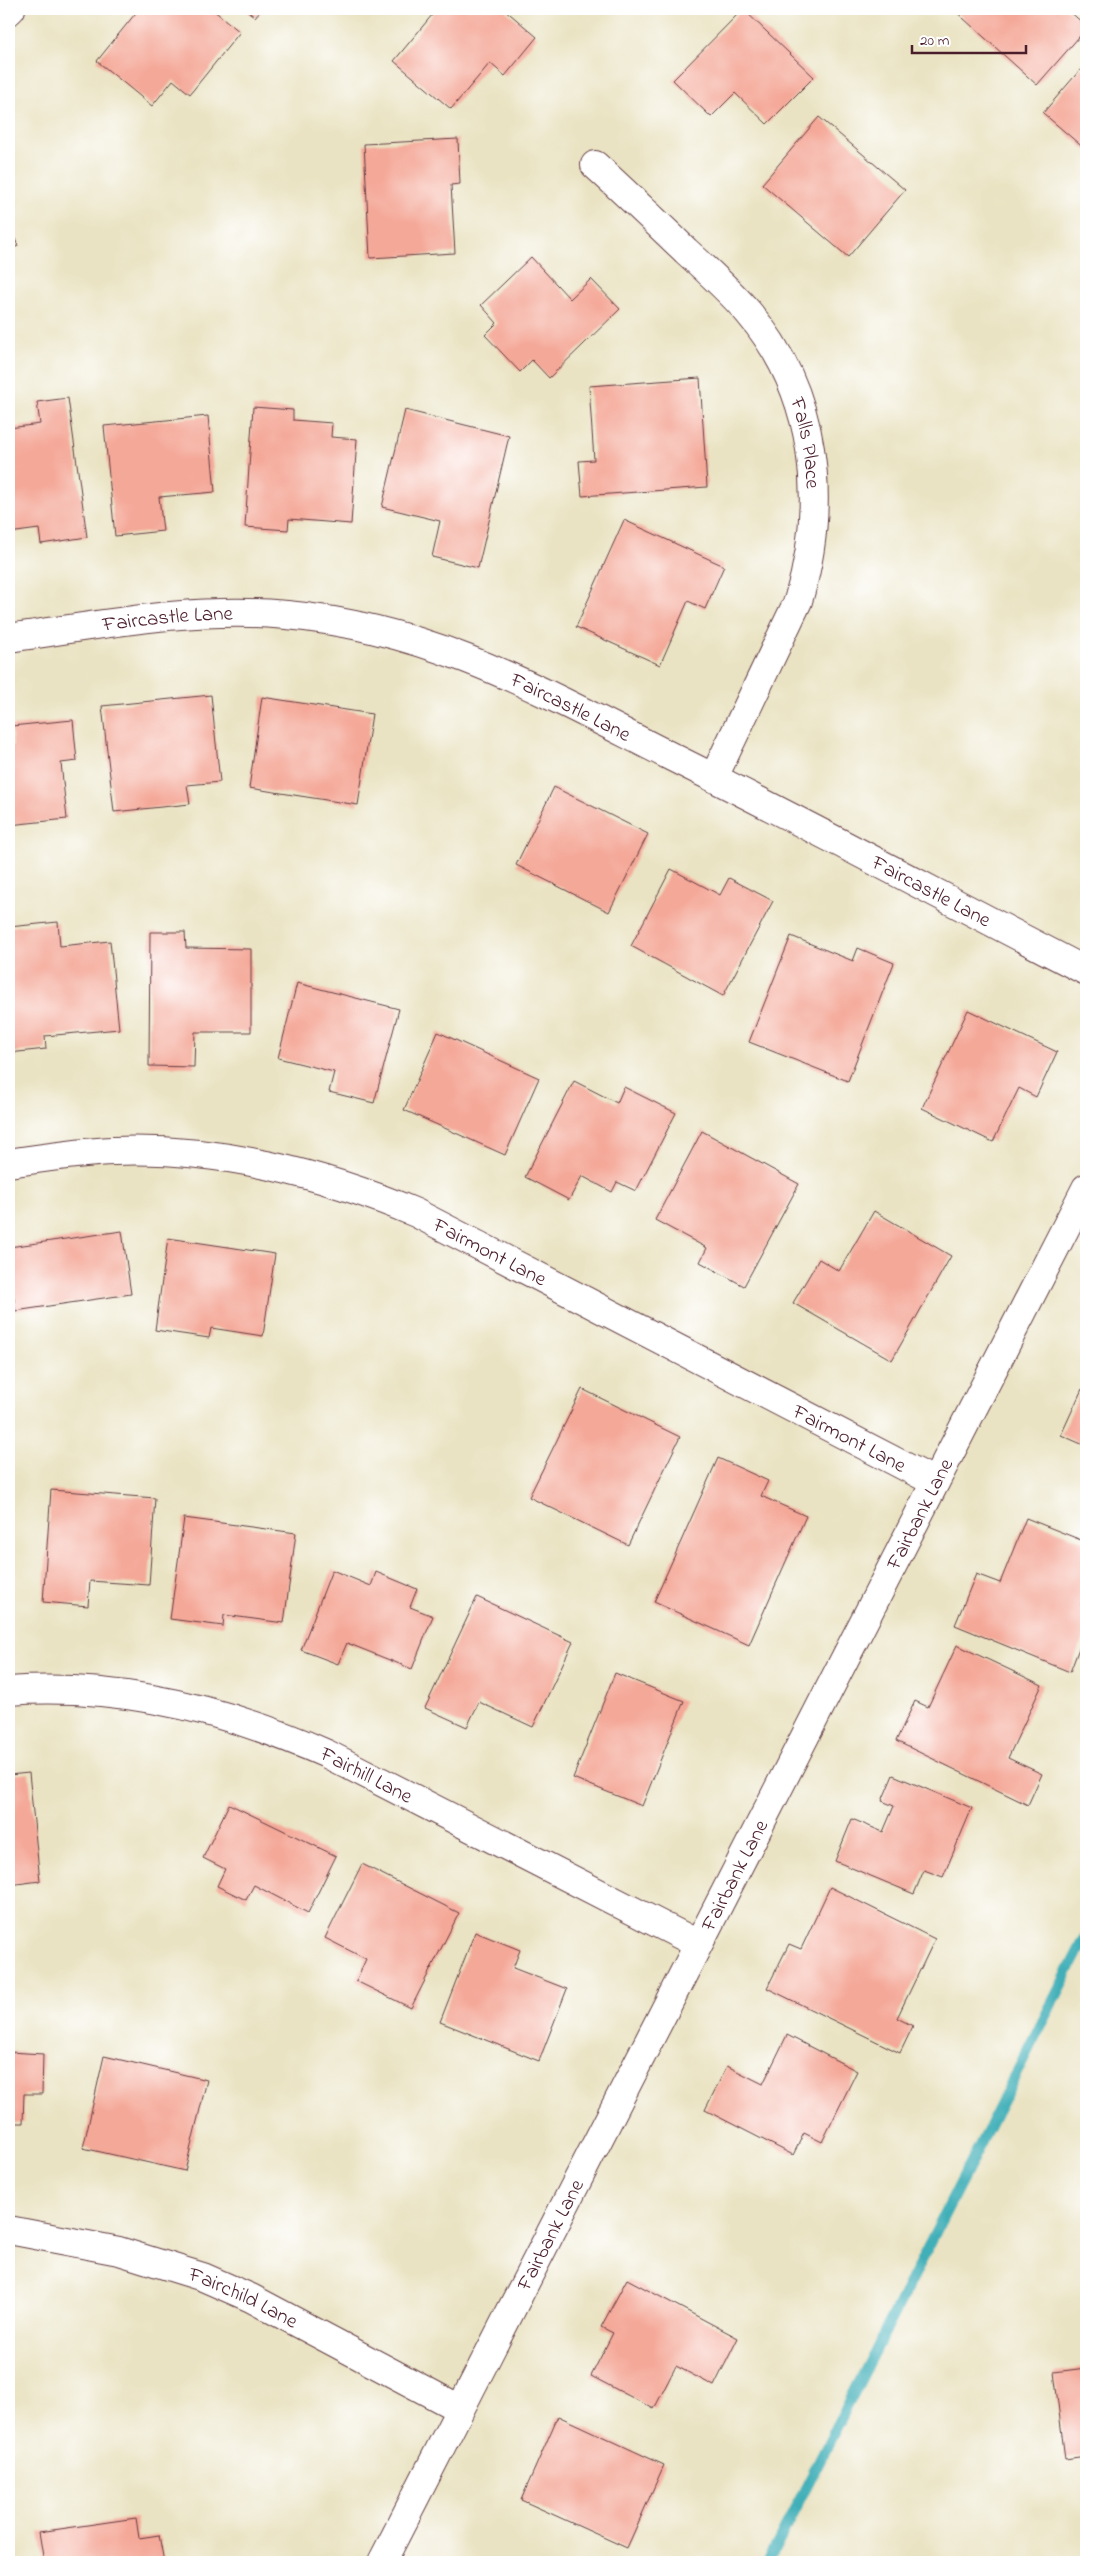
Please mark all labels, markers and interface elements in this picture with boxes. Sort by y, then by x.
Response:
scale bar [912,22,1026,54]
text: 20 m [920,30,950,52]
street label: Falls Place [781,393,827,490]
street label: Faircastle Lane [100,600,234,641]
street label: Faircastle Lane [504,666,636,751]
street label: Faircastle Lane [865,848,996,936]
street label: Fairmont Lane [426,1211,552,1295]
street label: Fairmont Lane [786,1397,911,1482]
street label: Fairbank Lane [879,1453,962,1576]
street label: Fairhill Lane [313,1739,418,1813]
street label: Fairbank Lane [694,1814,777,1938]
street label: Fairbank Lane [510,2174,593,2297]
street label: Fairchild Lane [184,2260,303,2337]

